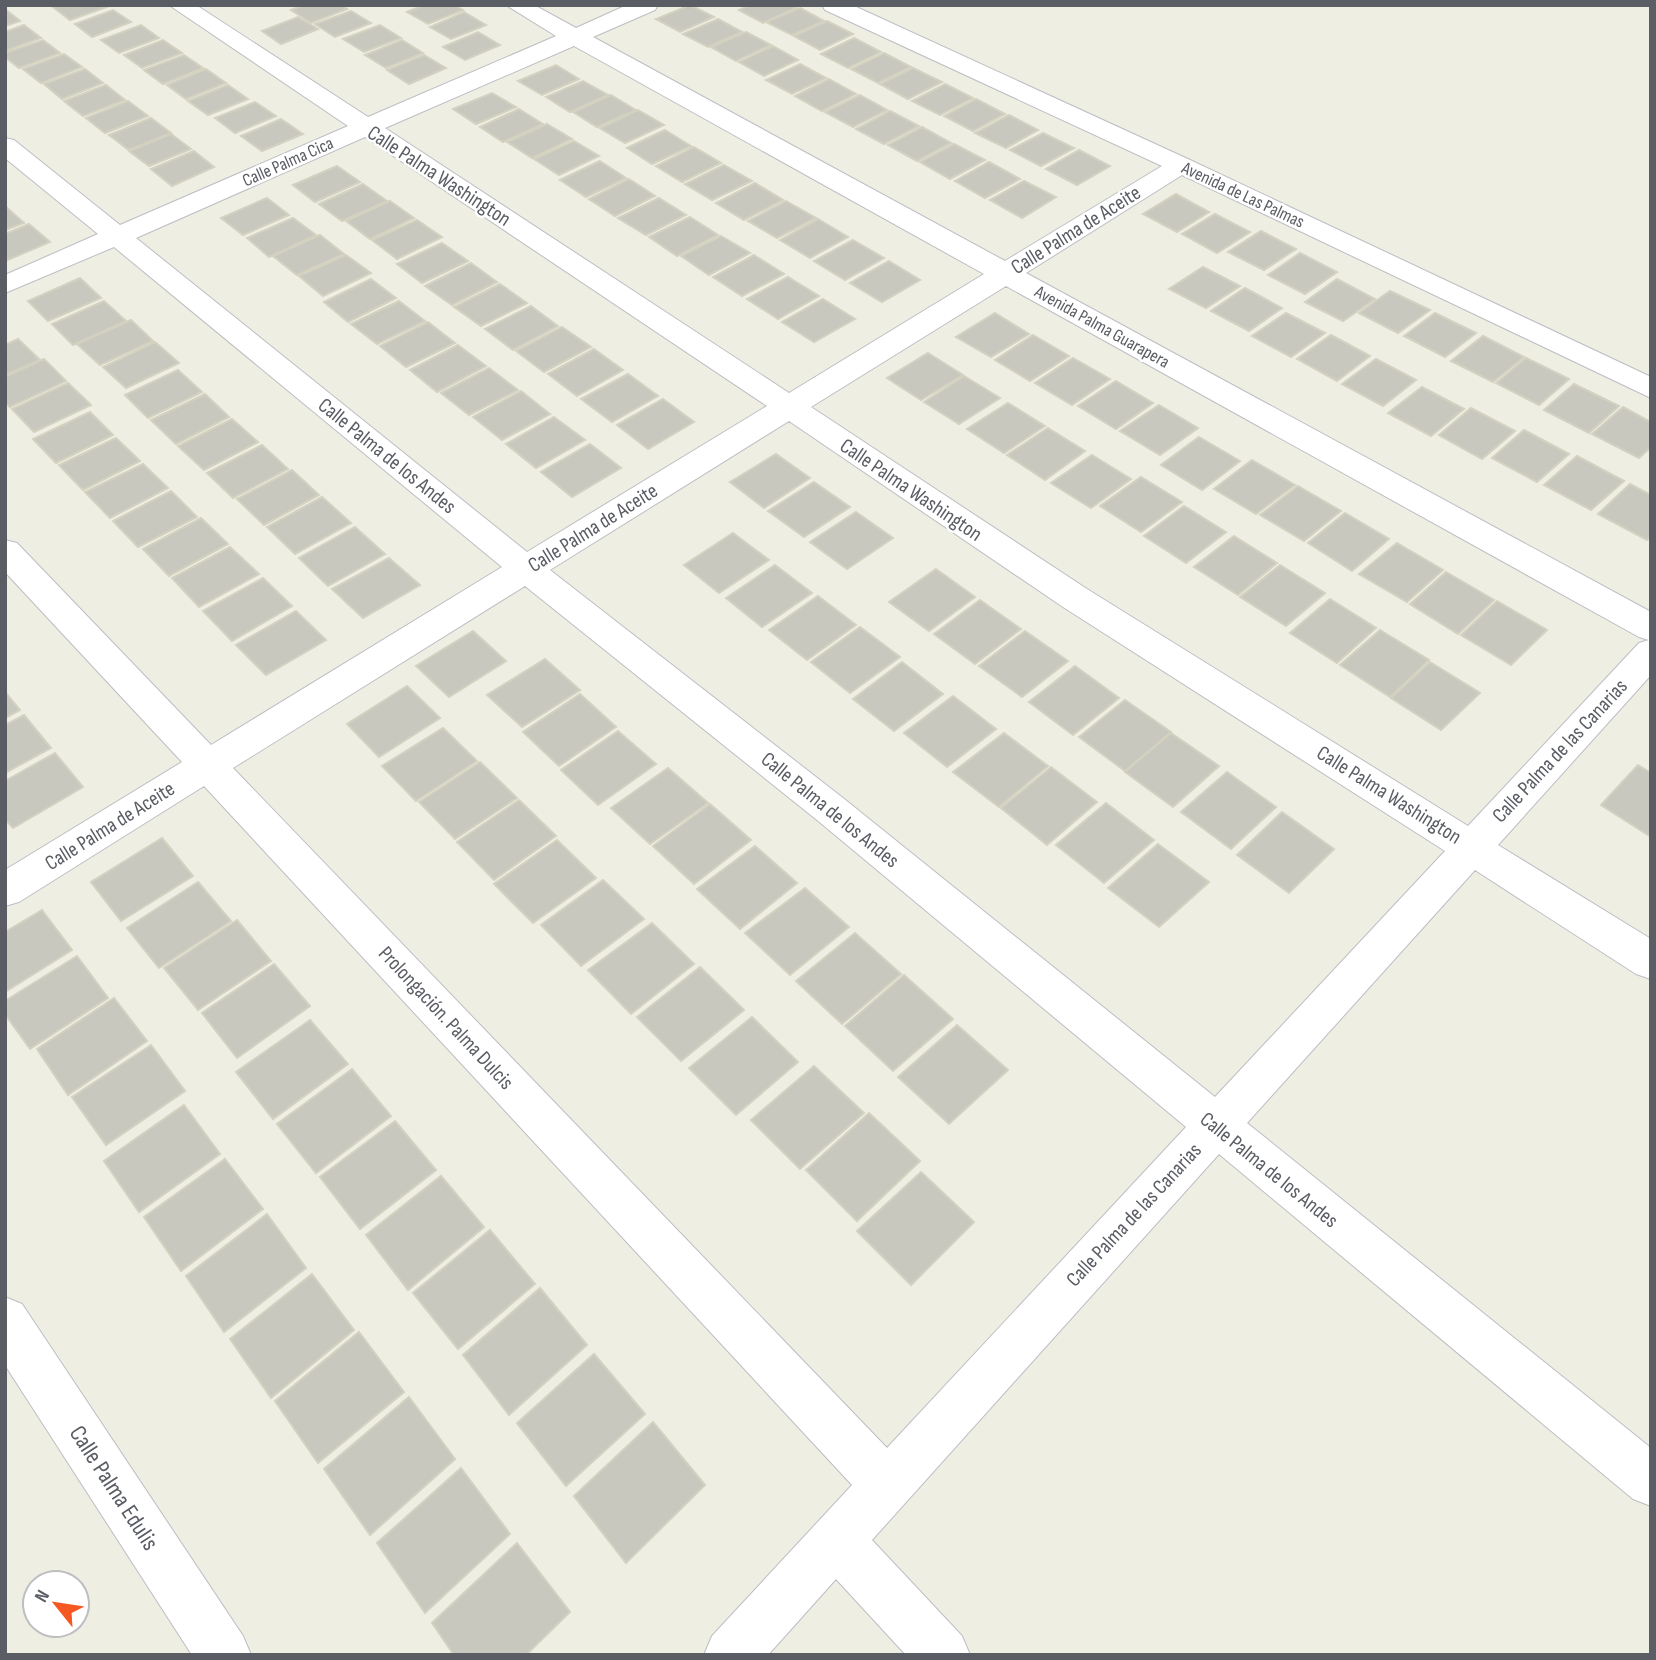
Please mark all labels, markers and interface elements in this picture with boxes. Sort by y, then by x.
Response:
street label: Calle Palma Washington [363,120,515,232]
street label: Calle Palma Cica [239,133,337,191]
street label: Avenida de Las Palmas [1177,157,1308,233]
street label: Calle Palma de Aceite [1007,180,1145,280]
street label: Avenida Palma Guarapera [1030,281,1173,373]
street label: Calle Palma de los Andes [313,393,461,519]
street label: Calle Palma Washington [835,433,987,547]
street label: Calle Palma de Aceite [524,478,662,578]
street label: Calle Palma de las Canarias [1487,674,1633,828]
street label: Calle Palma Washington [1312,740,1466,850]
street label: Calle Palma de los Andes [756,747,904,873]
street label: Calle Palma de Aceite [41,776,179,876]
street label: Prolongación. Palma Dulcis [373,941,519,1095]
street label: Calle Palma de los Andes [1195,1107,1343,1233]
street label: Calle Palma de las Canarias [1061,1138,1207,1292]
street label: Calle Palma Edulis [63,1420,165,1556]
north arrow [21,1569,91,1639]
text: N [30,1586,55,1606]

